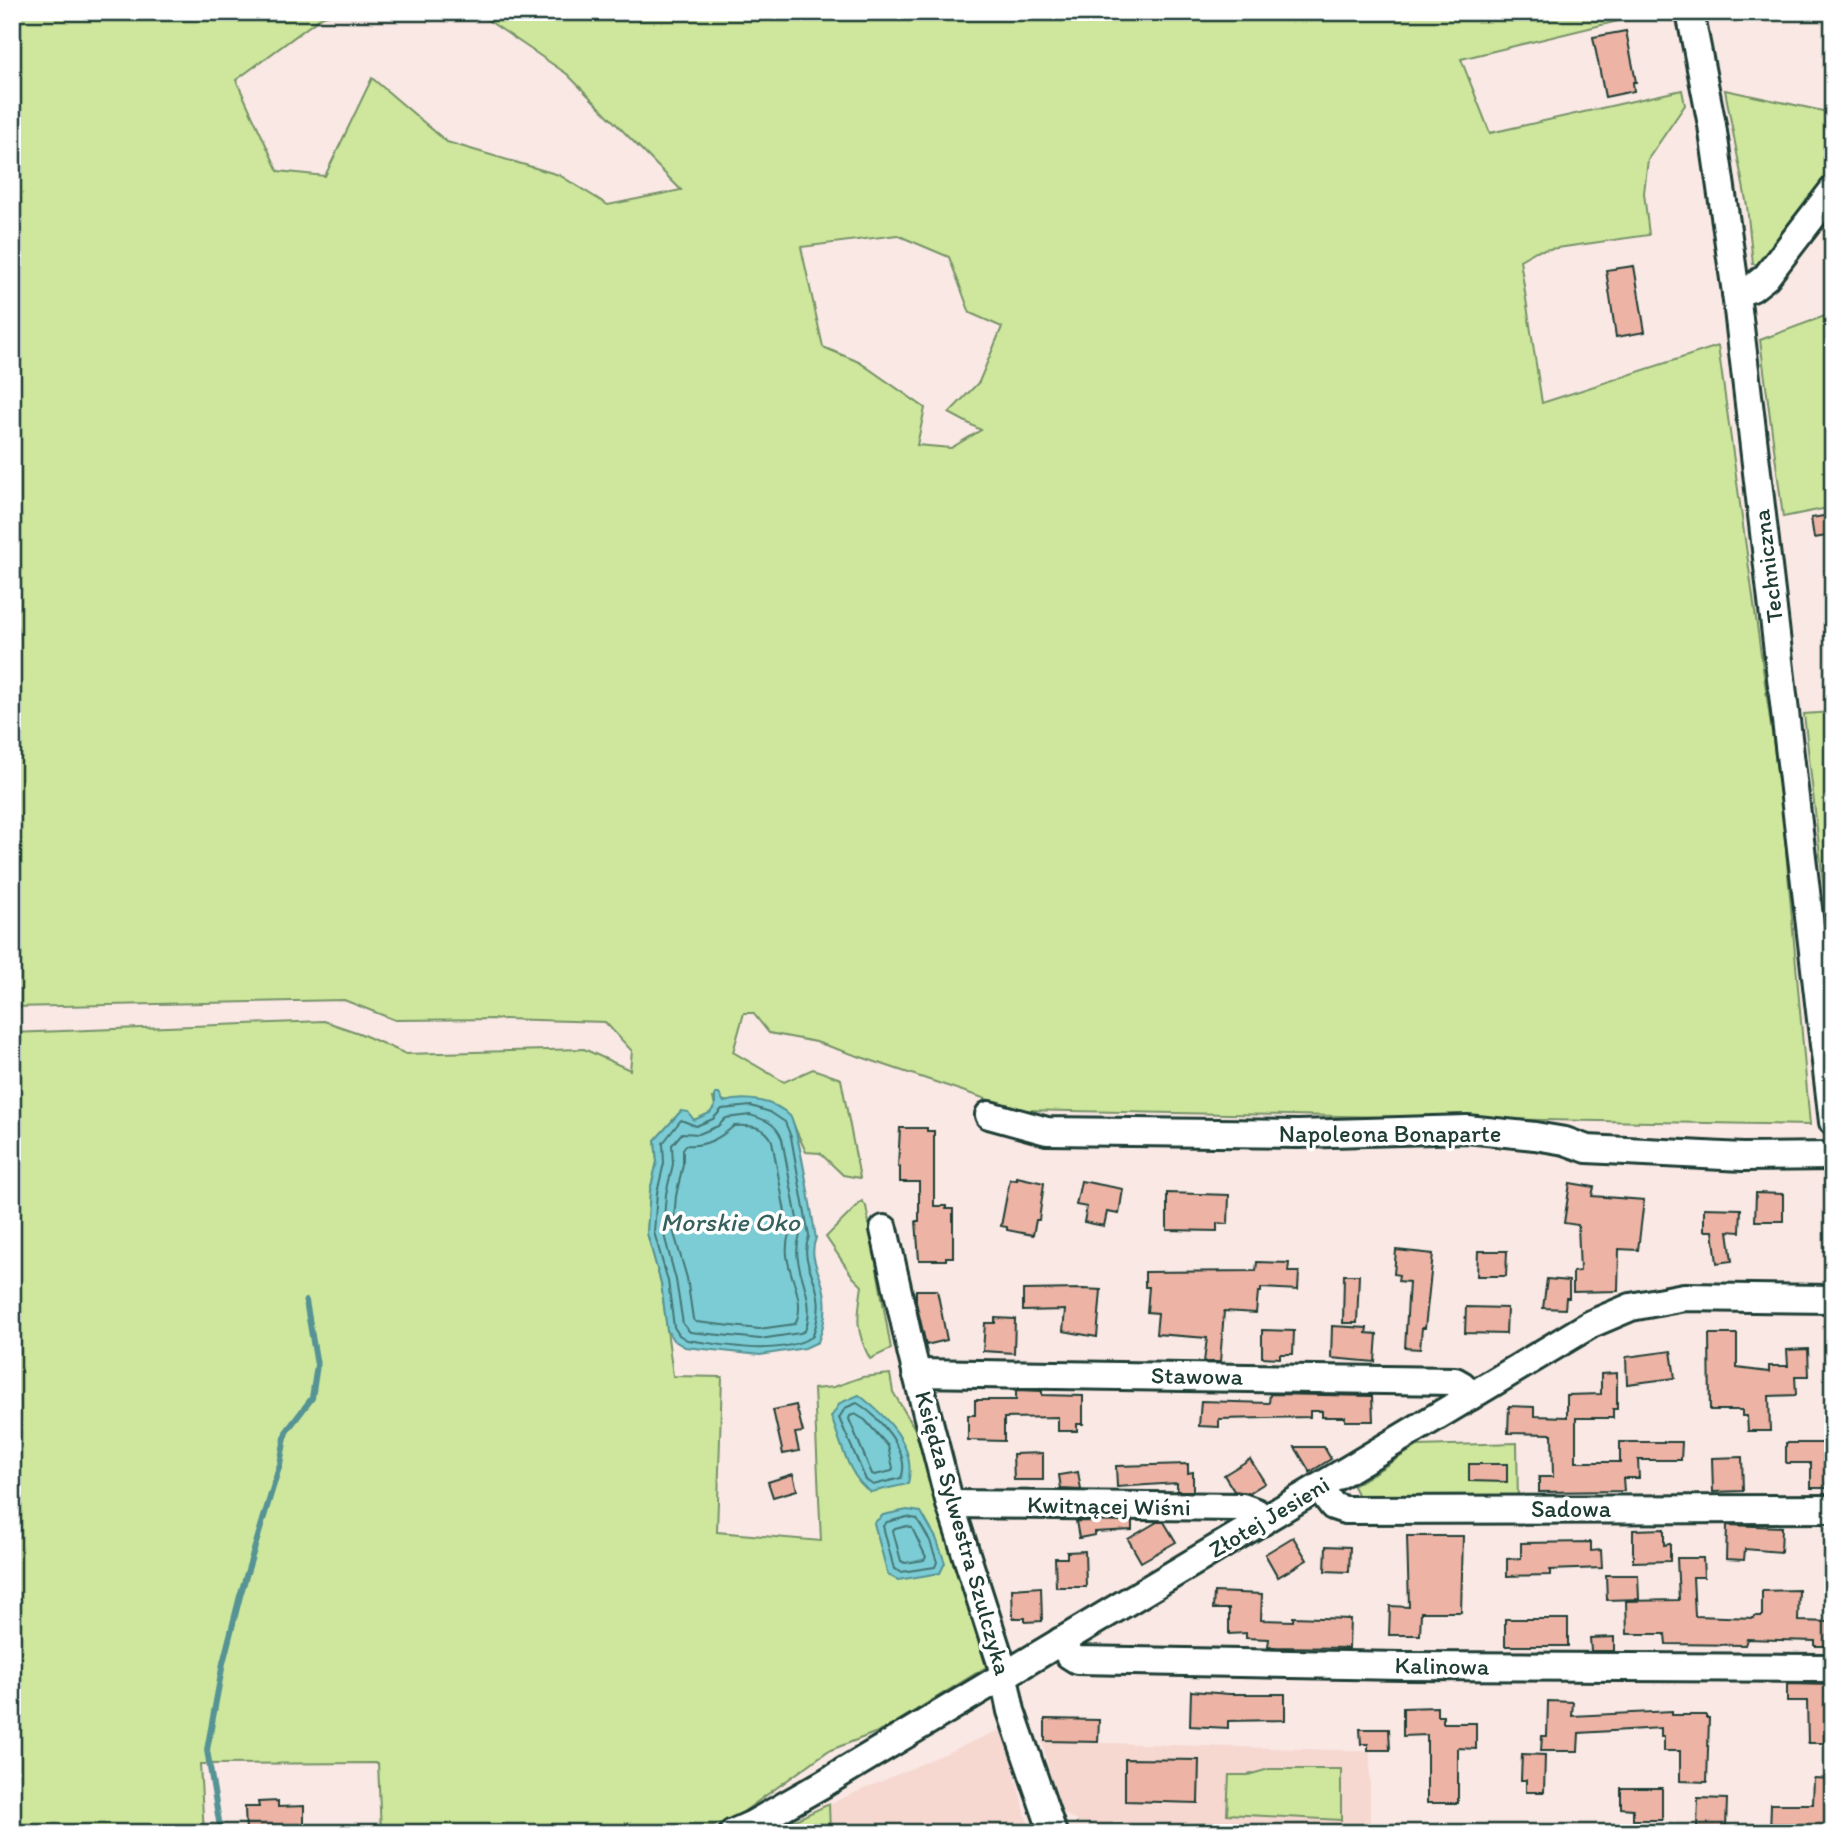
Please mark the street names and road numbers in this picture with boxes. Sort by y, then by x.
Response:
street label: Techniczna [1746,507,1789,624]
street label: Napoleona Bonaparte [1279,1119,1501,1148]
street label: Stawowa [1151,1360,1244,1391]
street label: Księdza Sylwestra Szulczyka [909,1387,1018,1679]
street label: Złotej Jesieni [1203,1469,1334,1564]
street label: Kwitnącej Wiśni [1027,1490,1191,1521]
street label: Sadowa [1531,1494,1612,1523]
street label: Kalinowa [1394,1650,1490,1681]

